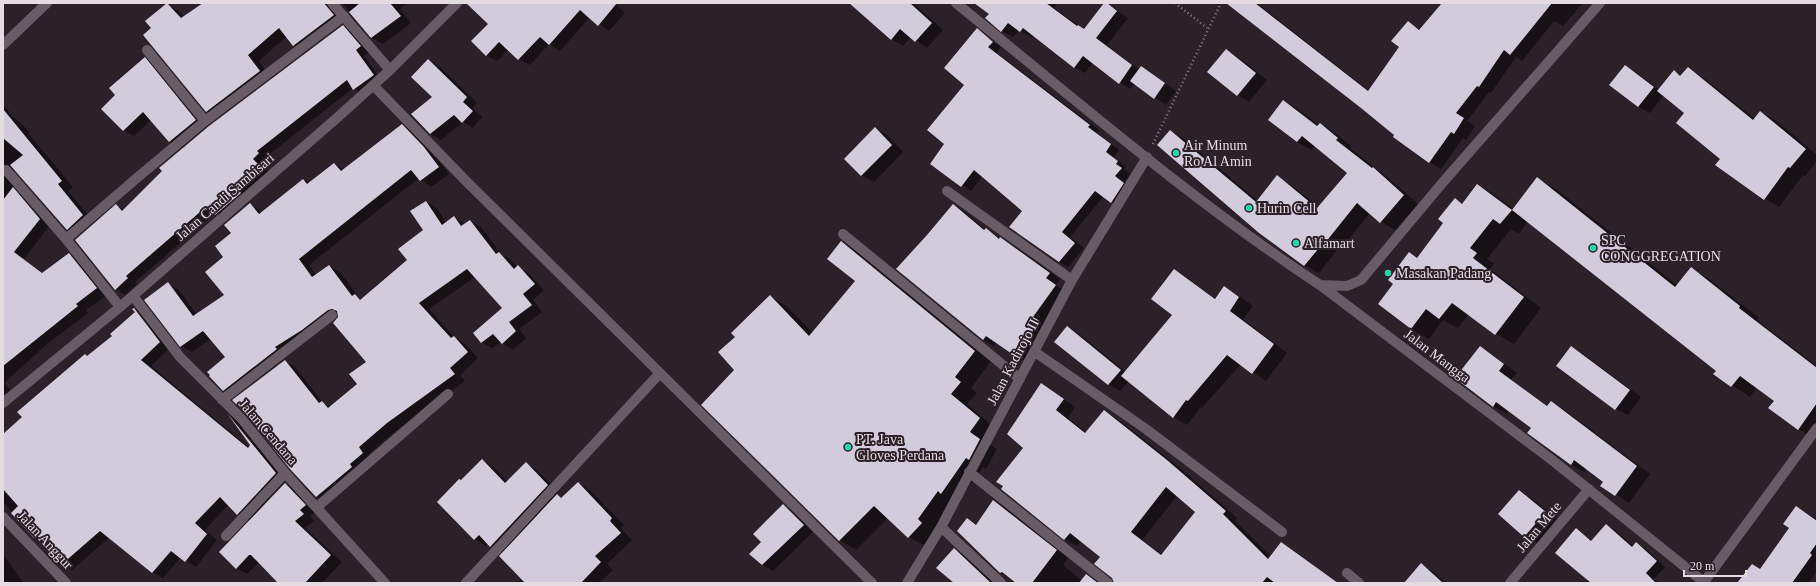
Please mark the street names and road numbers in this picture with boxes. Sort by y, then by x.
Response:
street label: Jalan Candi Sambisari [173,150,277,244]
street label: Jalan Kadirojo II [984,316,1042,407]
street label: Jalan Mangga [1401,326,1473,386]
street label: Jalan Cendana [236,396,301,468]
street label: Jalan Mete [1514,499,1564,555]
street label: Jalan Anggur [14,508,76,573]

